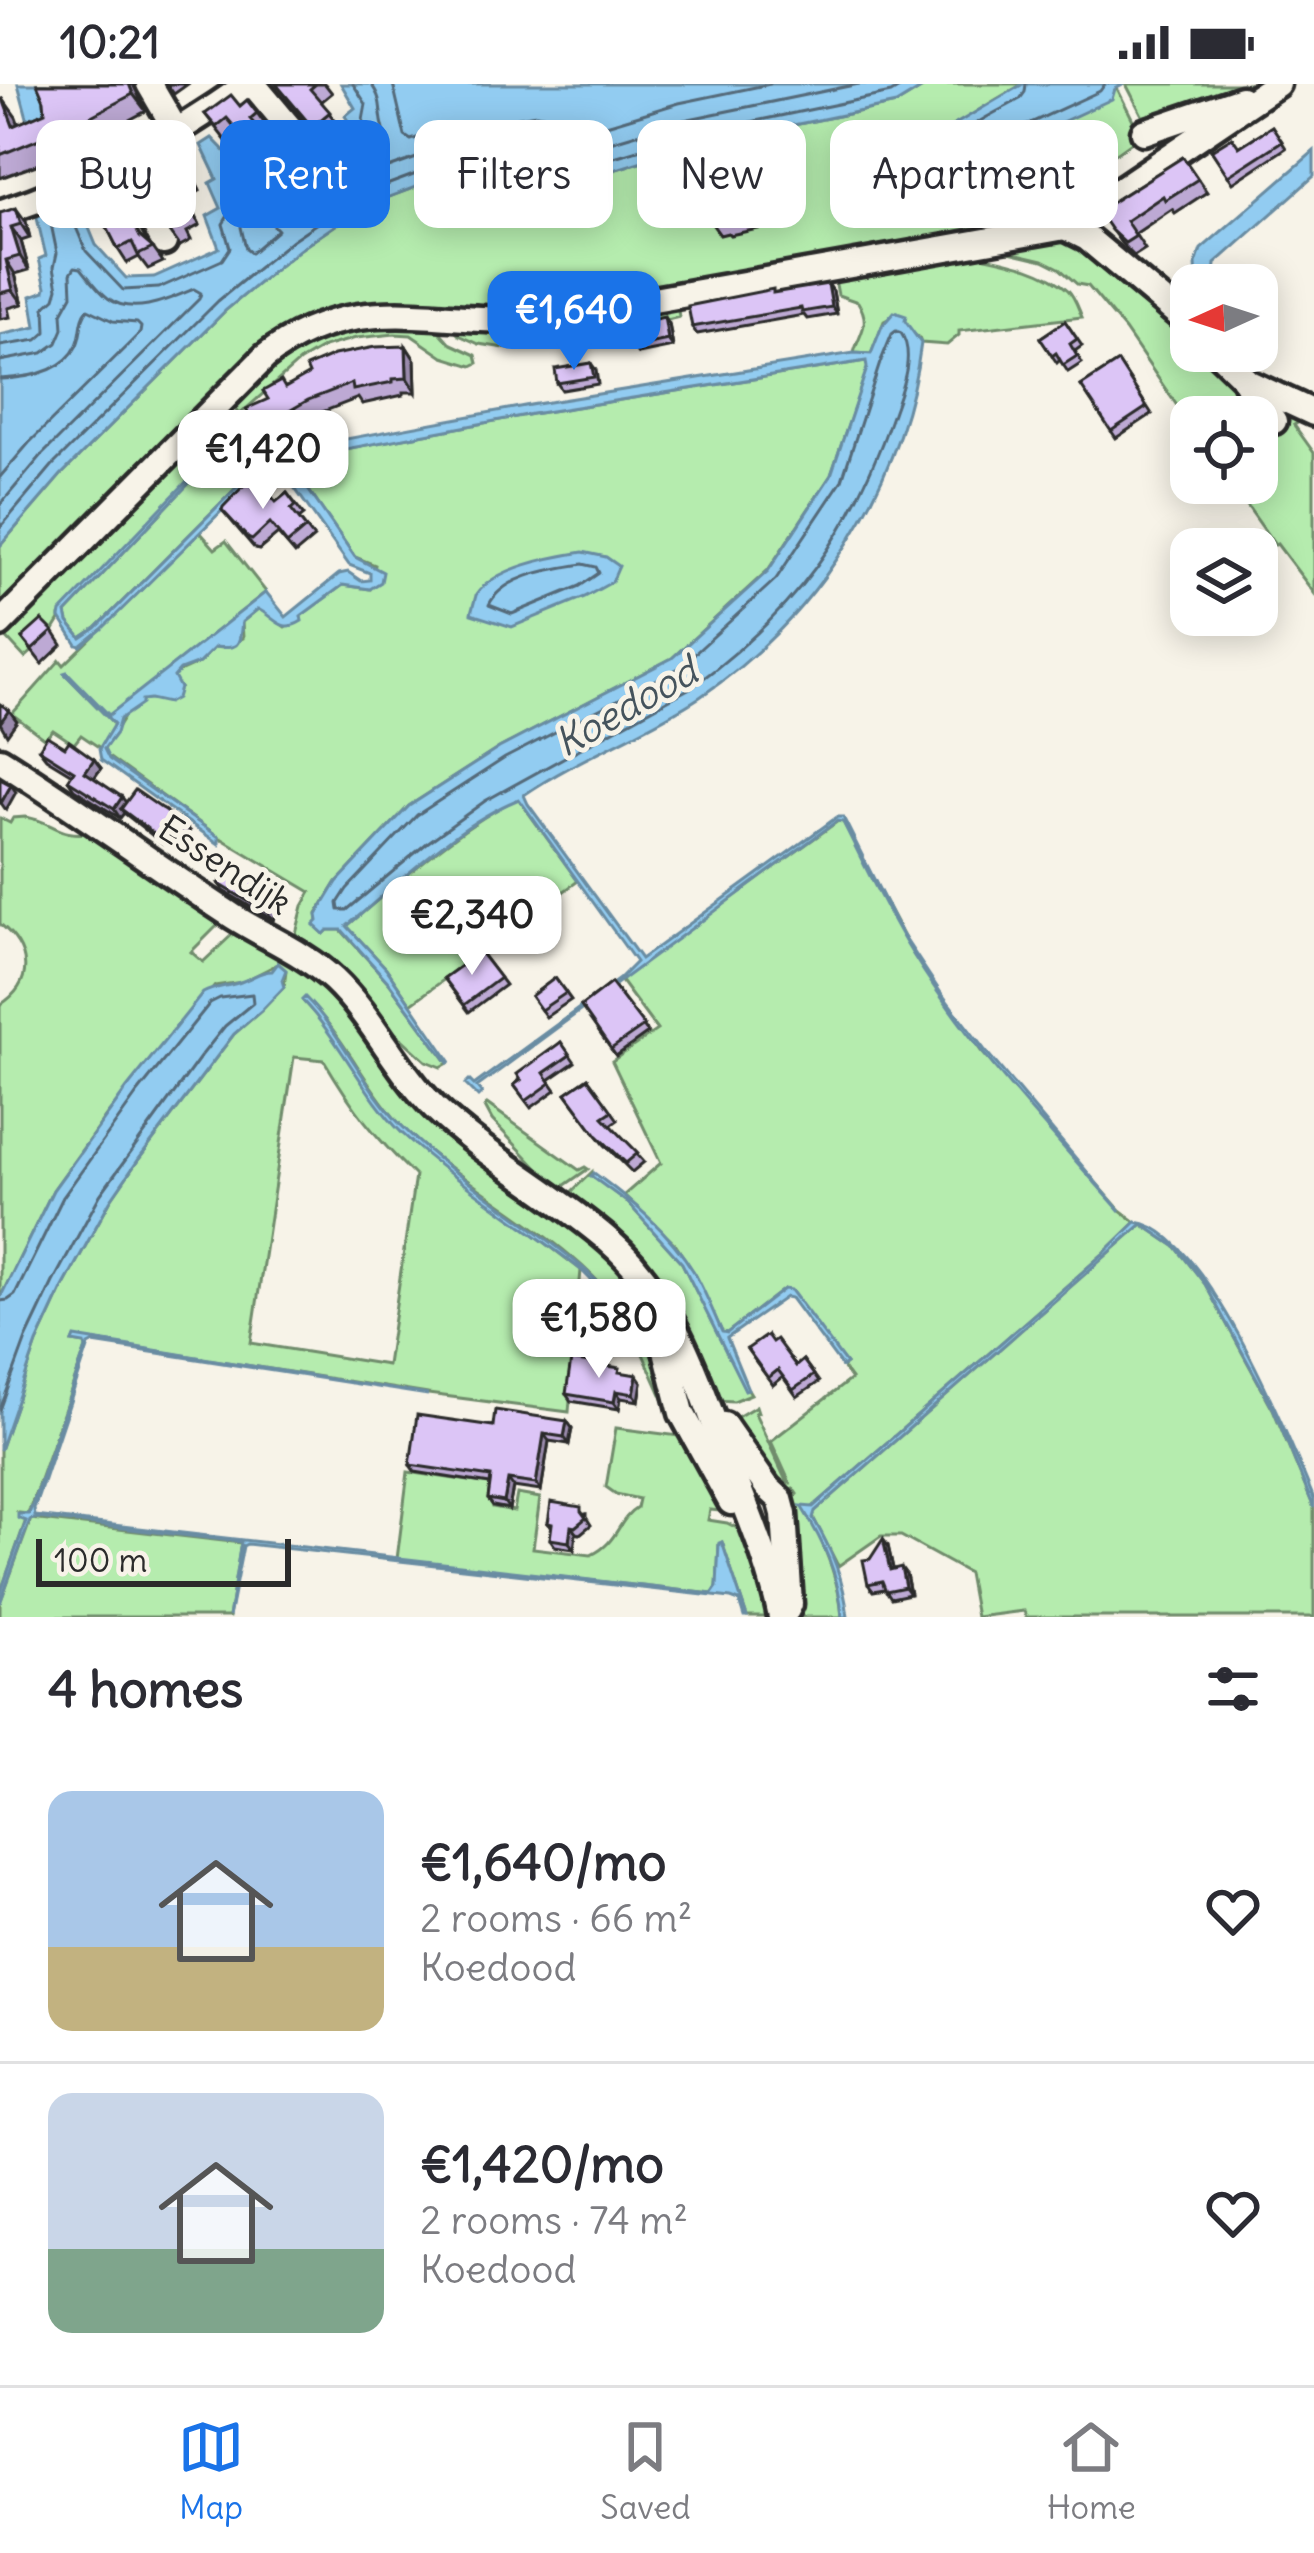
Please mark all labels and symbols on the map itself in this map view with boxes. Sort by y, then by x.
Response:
north arrow [1170,264,1278,372]
pin: €1,640 [476,271,672,373]
pin: €1,420 [165,410,361,512]
water label: Koedood [546,644,710,767]
street label: Essendijk [150,805,300,925]
pin: €2,340 [374,876,570,978]
pin: €1,580 [501,1279,697,1381]
scale bar [36,1533,291,1586]

